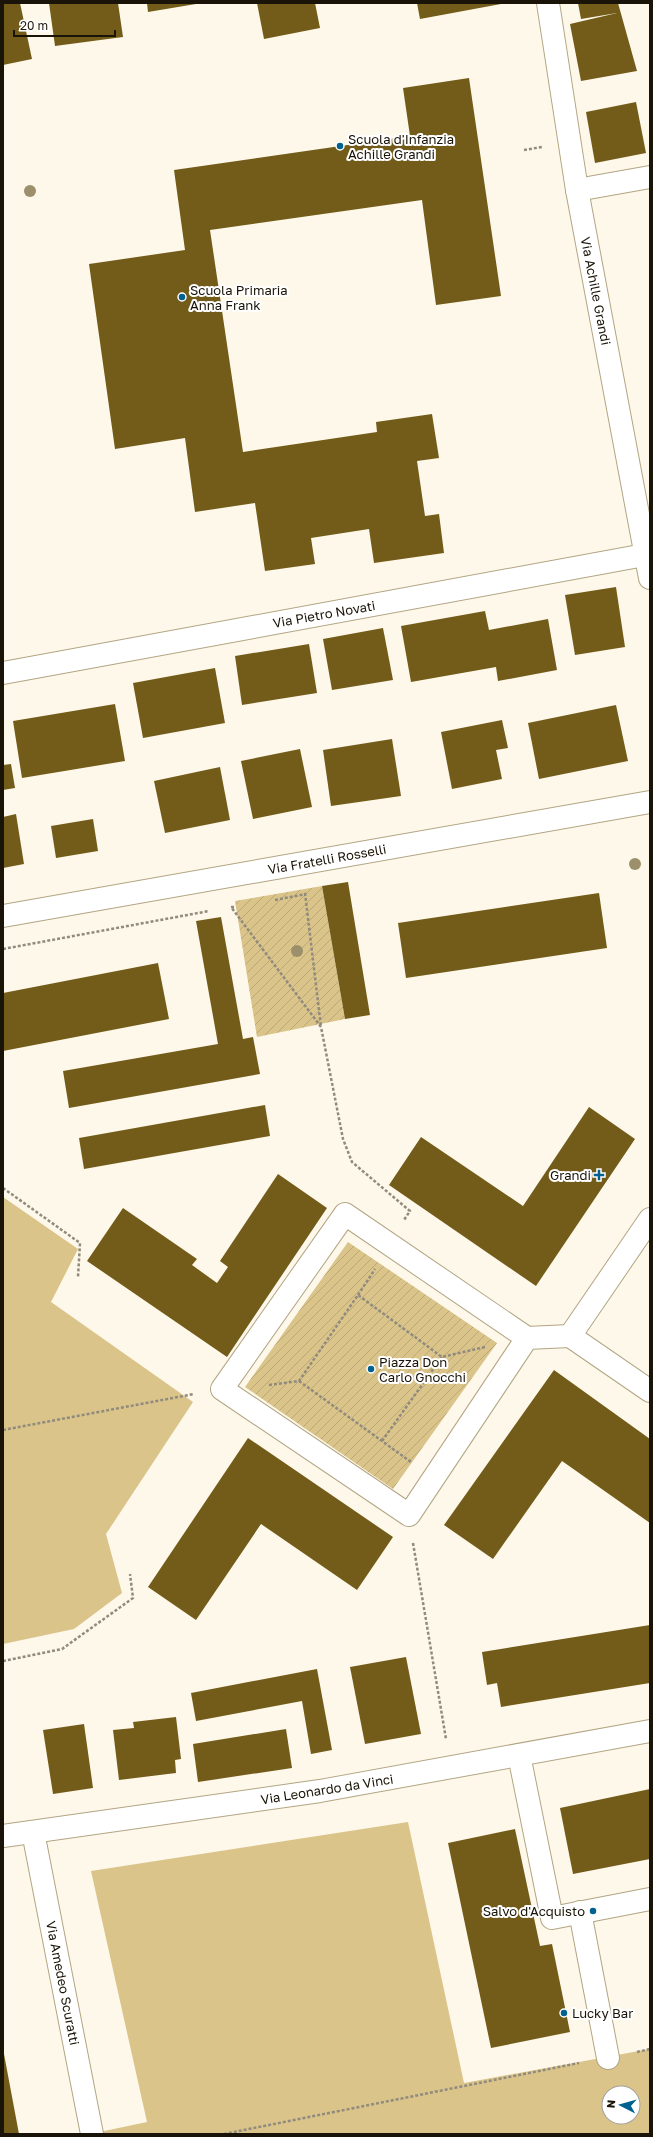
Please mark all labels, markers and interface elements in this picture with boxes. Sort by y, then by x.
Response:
scale bar [14,12,115,38]
text: 20 m [20,18,48,33]
place label: Scuola d'Infanzia Achille Grandi [348,131,454,162]
marker: Scuola d'Infanzia Achille Grandi [335,141,345,151]
street label: Via Achille Grandi [578,236,614,346]
place label: Scuola Primaria Anna Frank [190,282,288,313]
marker: Scuola Primaria Anna Frank [177,292,187,302]
street label: Via Pietro Novati [272,597,376,631]
street label: Via Fratelli Rosselli [266,841,388,877]
place label: Grandi [550,1167,591,1183]
marker: Grandi [594,1170,604,1180]
place label: Piazza Don Carlo Gnocchi [379,1354,466,1385]
marker: Piazza Don Carlo Gnocchi [366,1364,376,1374]
street label: Via Leonardo da Vinci [260,1771,394,1807]
place label: Salvo d'Acquisto [483,1903,585,1919]
marker: Salvo d'Acquisto [588,1906,598,1916]
street label: Via Amedeo Scuratti [43,1919,83,2047]
place label: Lucky Bar [572,2005,633,2021]
marker: Lucky Bar [559,2008,569,2018]
north arrow [601,2085,641,2125]
text: N [604,2099,617,2109]

